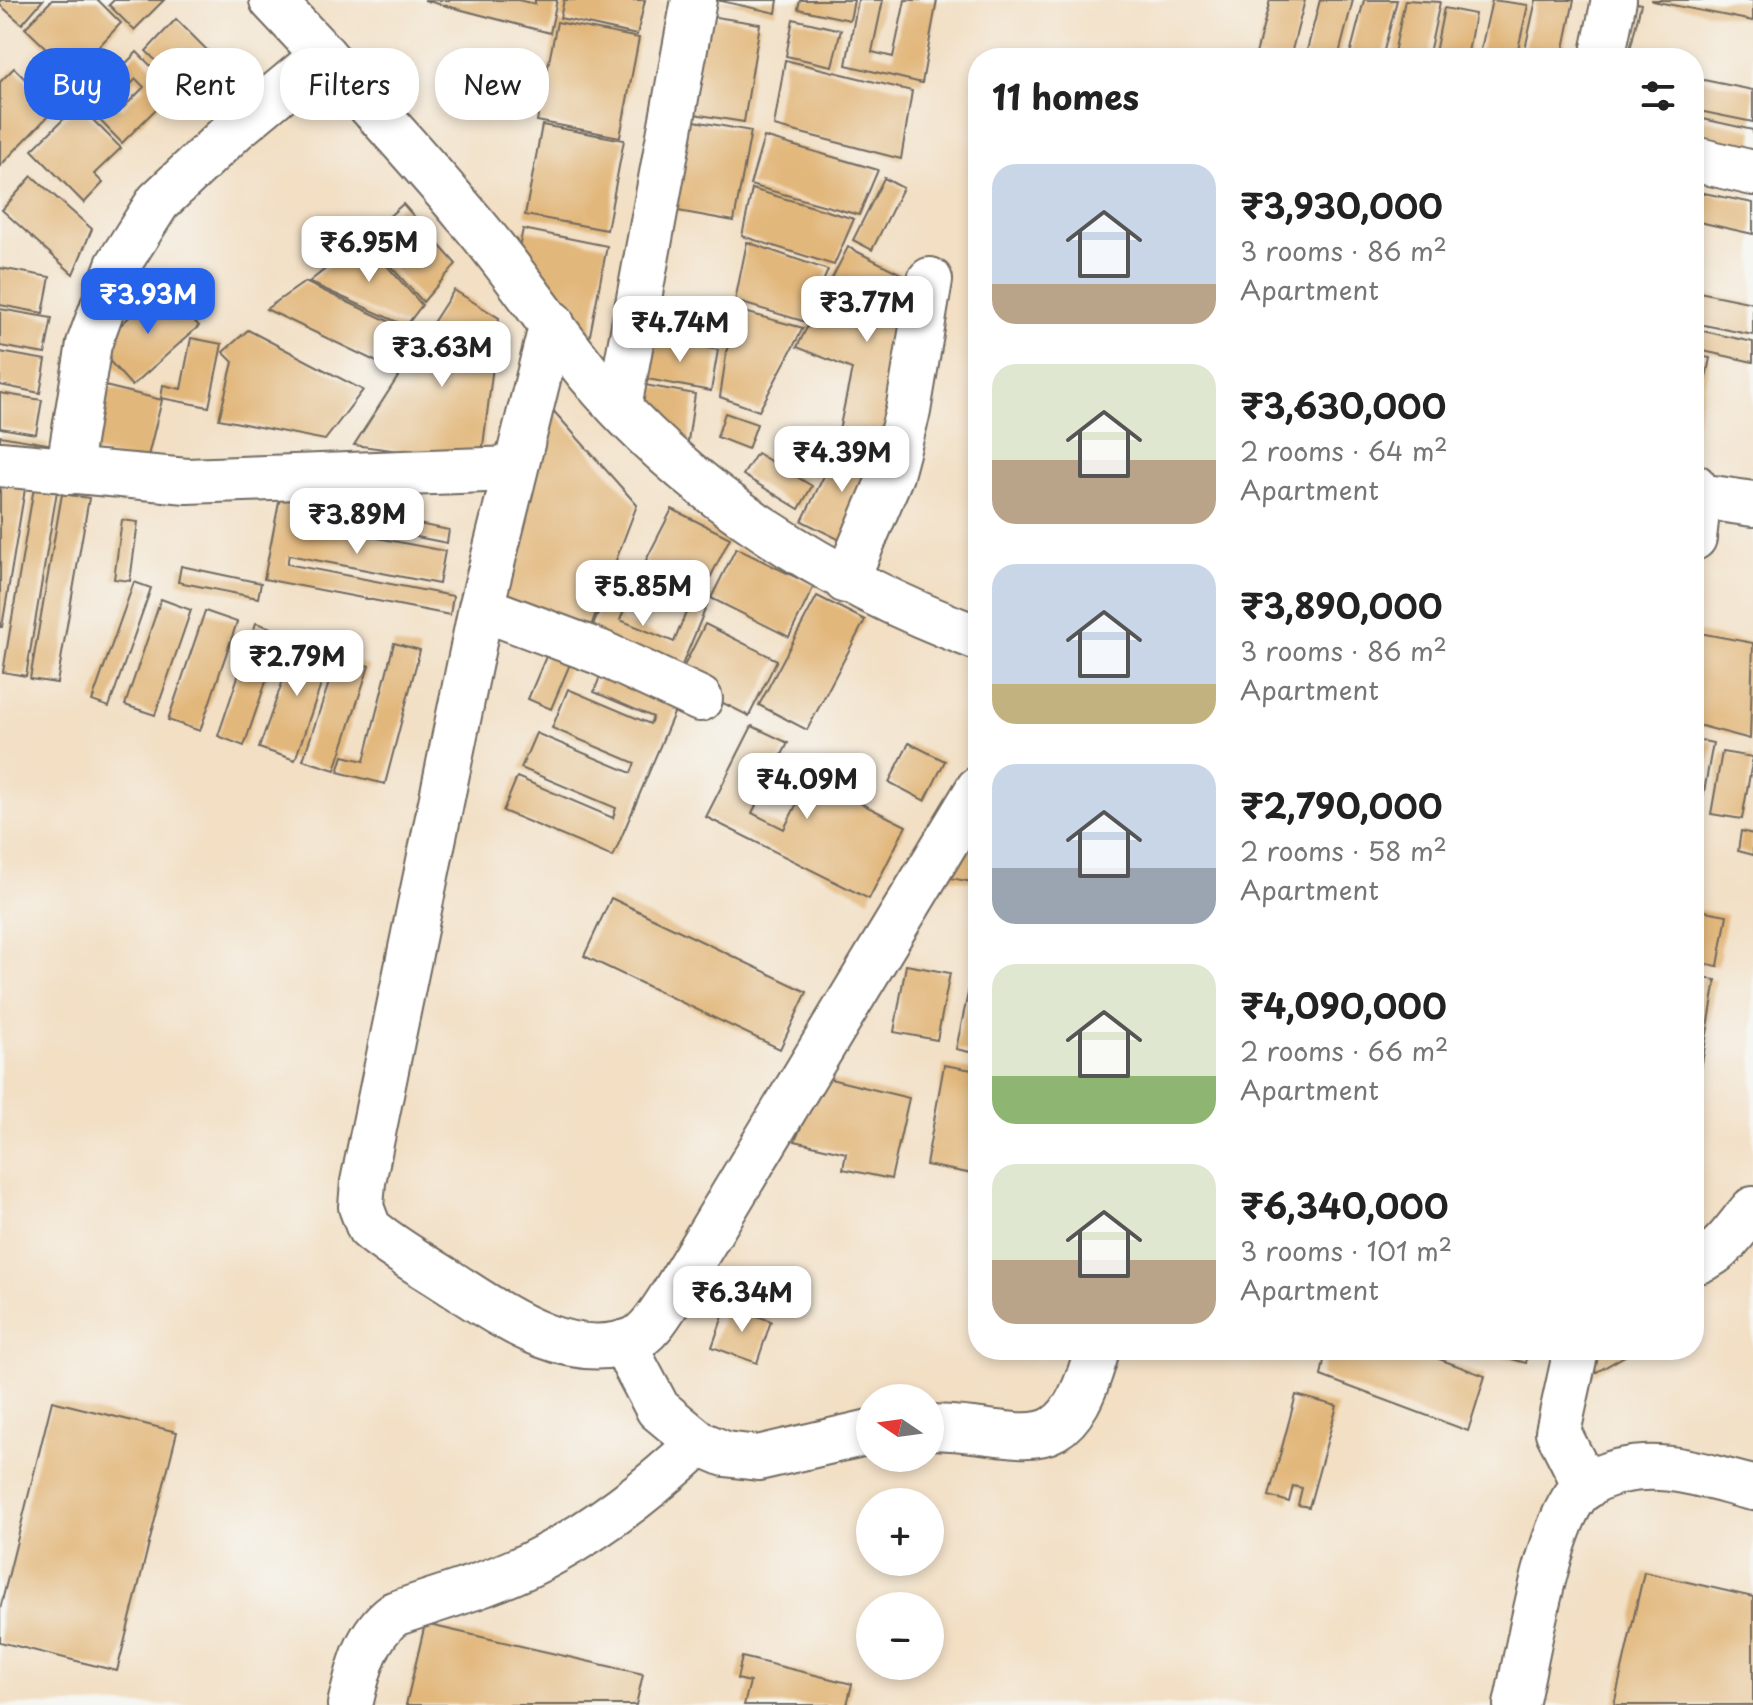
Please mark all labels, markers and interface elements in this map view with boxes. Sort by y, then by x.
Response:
chip: Buy [24,48,130,120]
chip: Rent [146,48,264,120]
chip: Filters [280,48,419,120]
chip: New [435,48,549,120]
text: 11 homes [992,70,1139,122]
icon: filters [1636,74,1680,118]
text: ₹3,930,000 [1240,179,1443,231]
icon: home [1056,196,1152,292]
pin: ₹6.95M [304,216,434,284]
text: ₹6.95M [319,222,419,261]
text: 3 rooms · 86 m² [1240,231,1447,270]
pin: ₹3.93M [83,268,213,336]
text: Apartment [1240,270,1379,309]
text: ₹3.93M [99,274,197,313]
pin: ₹3.77M [802,276,932,344]
text: ₹3.77M [819,282,915,321]
pin: ₹4.74M [615,296,745,364]
text: ₹4.74M [631,302,729,341]
pin: ₹3.63M [377,321,507,389]
text: ₹3.63M [392,327,492,366]
text: ₹3,630,000 [1240,379,1446,431]
icon: home [1056,396,1152,492]
pin: ₹4.39M [777,426,907,494]
text: 2 rooms · 64 m² [1240,431,1448,470]
text: ₹4.39M [792,432,892,471]
text: Apartment [1240,470,1379,509]
pin: ₹3.89M [292,488,422,556]
text: ₹3.89M [308,494,406,533]
pin: ₹5.85M [578,560,708,628]
text: ₹5.85M [594,566,692,605]
text: ₹3,890,000 [1240,579,1443,631]
icon: home [1056,596,1152,692]
pin: ₹2.79M [232,630,362,698]
text: 3 rooms · 86 m² [1240,631,1447,670]
text: ₹2.79M [248,636,346,675]
text: Apartment [1240,670,1379,709]
pin: ₹4.09M [742,753,872,821]
text: ₹4.09M [756,759,858,798]
text: ₹2,790,000 [1240,779,1443,831]
icon: home [1056,796,1152,892]
text: 2 rooms · 58 m² [1240,831,1447,870]
text: Apartment [1240,870,1379,909]
text: ₹4,090,000 [1240,979,1447,1031]
icon: home [1056,996,1152,1092]
text: 2 rooms · 66 m² [1240,1031,1449,1070]
text: Apartment [1240,1070,1379,1109]
text: ₹6,340,000 [1240,1179,1449,1231]
icon: home [1056,1196,1152,1292]
text: 3 rooms · 101 m² [1240,1231,1452,1270]
pin: ₹6.34M [677,1266,807,1334]
text: Apartment [1240,1270,1379,1309]
text: ₹6.34M [691,1272,793,1311]
north arrow [856,1384,944,1472]
map controls [856,1384,944,1680]
button: + [856,1488,944,1576]
button: − [856,1592,944,1680]

